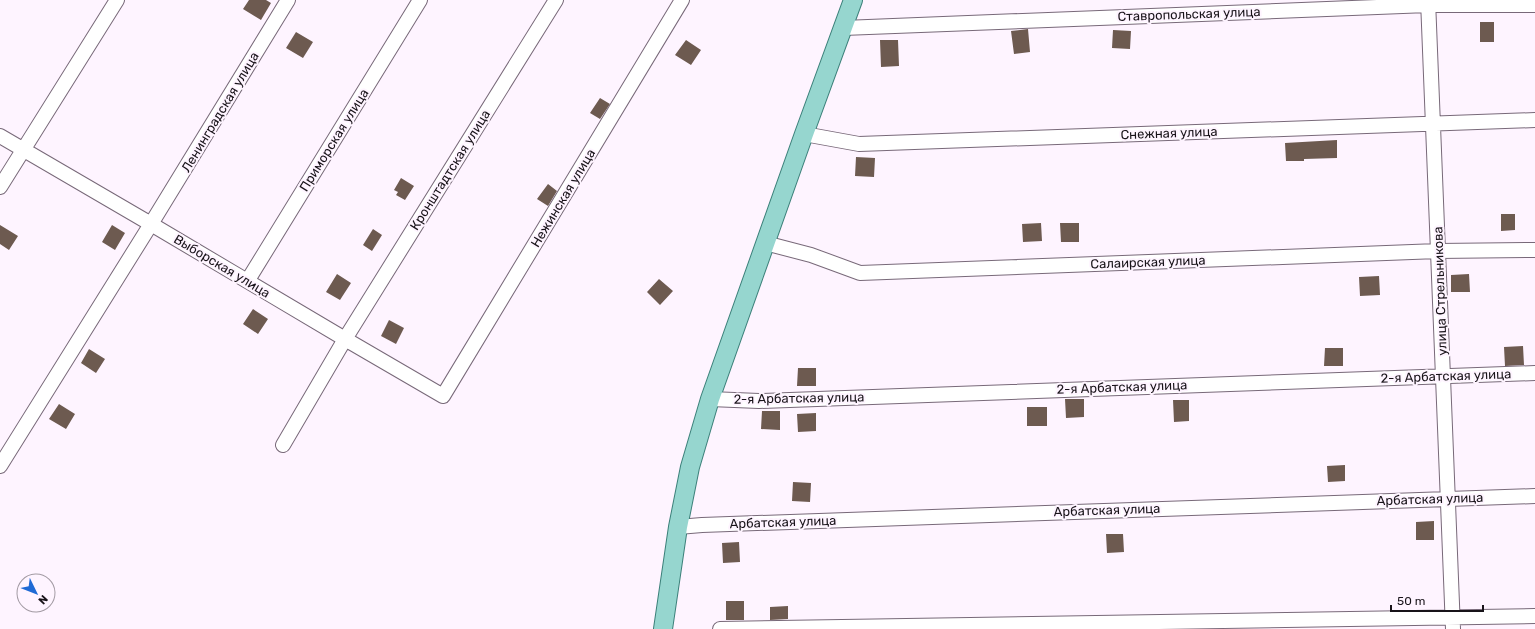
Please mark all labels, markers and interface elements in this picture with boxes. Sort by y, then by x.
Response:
street label: Ставропольская улица [1117,4,1261,24]
street label: Ленинградская улица [178,49,262,175]
street label: Приморская улица [296,86,372,194]
street label: Кронштадтская улица [407,107,493,233]
street label: Снежная улица [1120,124,1218,142]
street label: Нежинская улица [528,146,598,250]
street label: улица Стрельникова [1430,226,1450,356]
street label: Выборская улица [171,231,273,301]
street label: Салаирская улица [1090,252,1206,272]
street label: 2-я Арбатская улица [1380,366,1512,386]
street label: 2-я Арбатская улица [1056,377,1188,397]
street label: 2-я Арбатская улица [734,389,864,407]
street label: Арбатская улица [1376,490,1484,508]
street label: Арбатская улица [1053,501,1161,519]
street label: Арбатская улица [729,513,837,531]
north arrow [16,573,56,613]
scale bar [1391,587,1483,613]
text: N [35,592,50,607]
text: 50 m [1397,594,1425,608]

